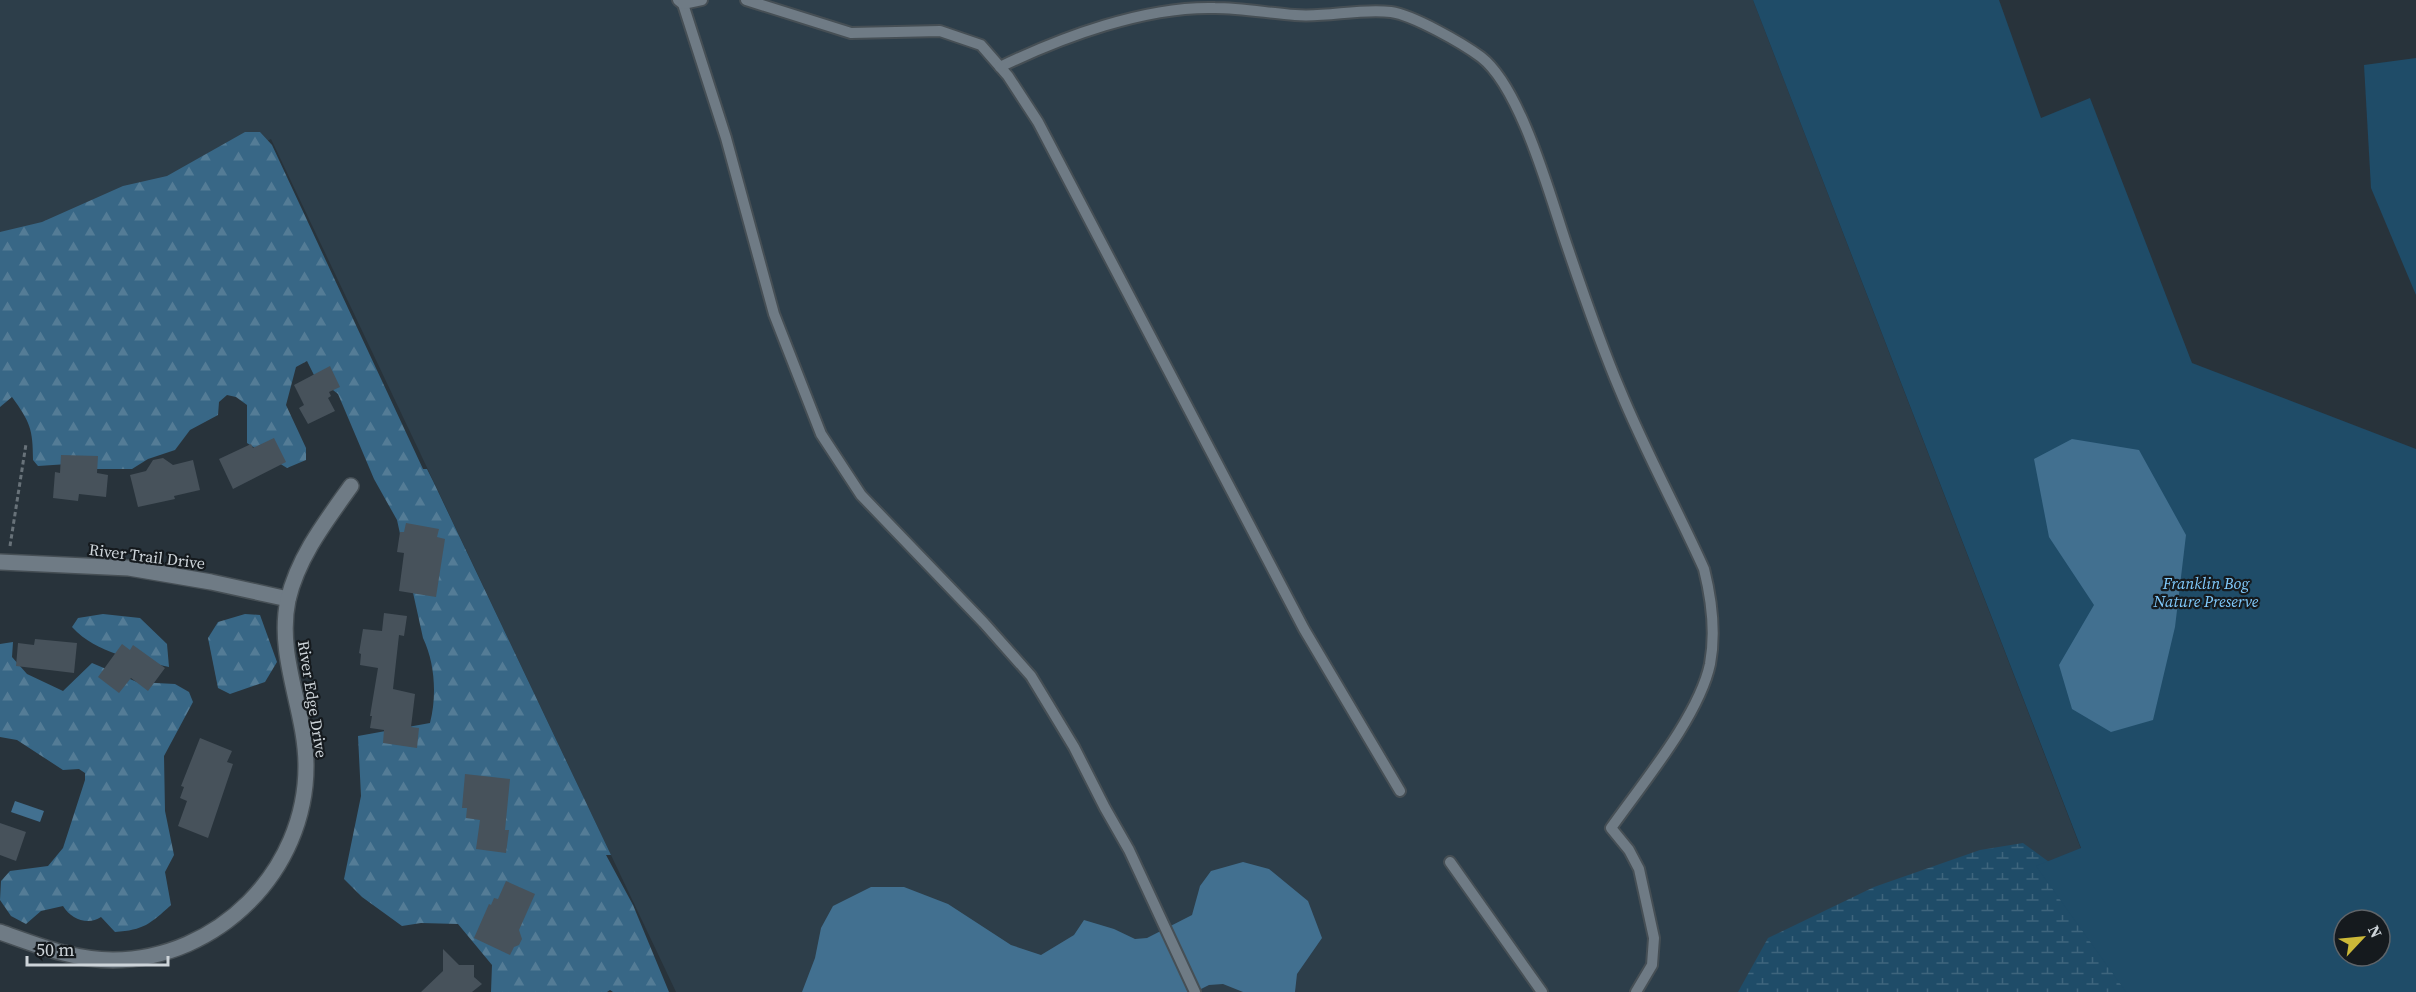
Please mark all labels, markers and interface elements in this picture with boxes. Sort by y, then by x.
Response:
street label: River Trail Drive [88,538,206,574]
park label: Franklin Bog Nature Preserve [2153,572,2259,612]
street label: River Edge Drive [293,639,333,759]
north arrow [2332,908,2392,968]
text: N [2363,921,2388,942]
scale bar [27,929,168,967]
text: 50 m [36,937,74,962]

